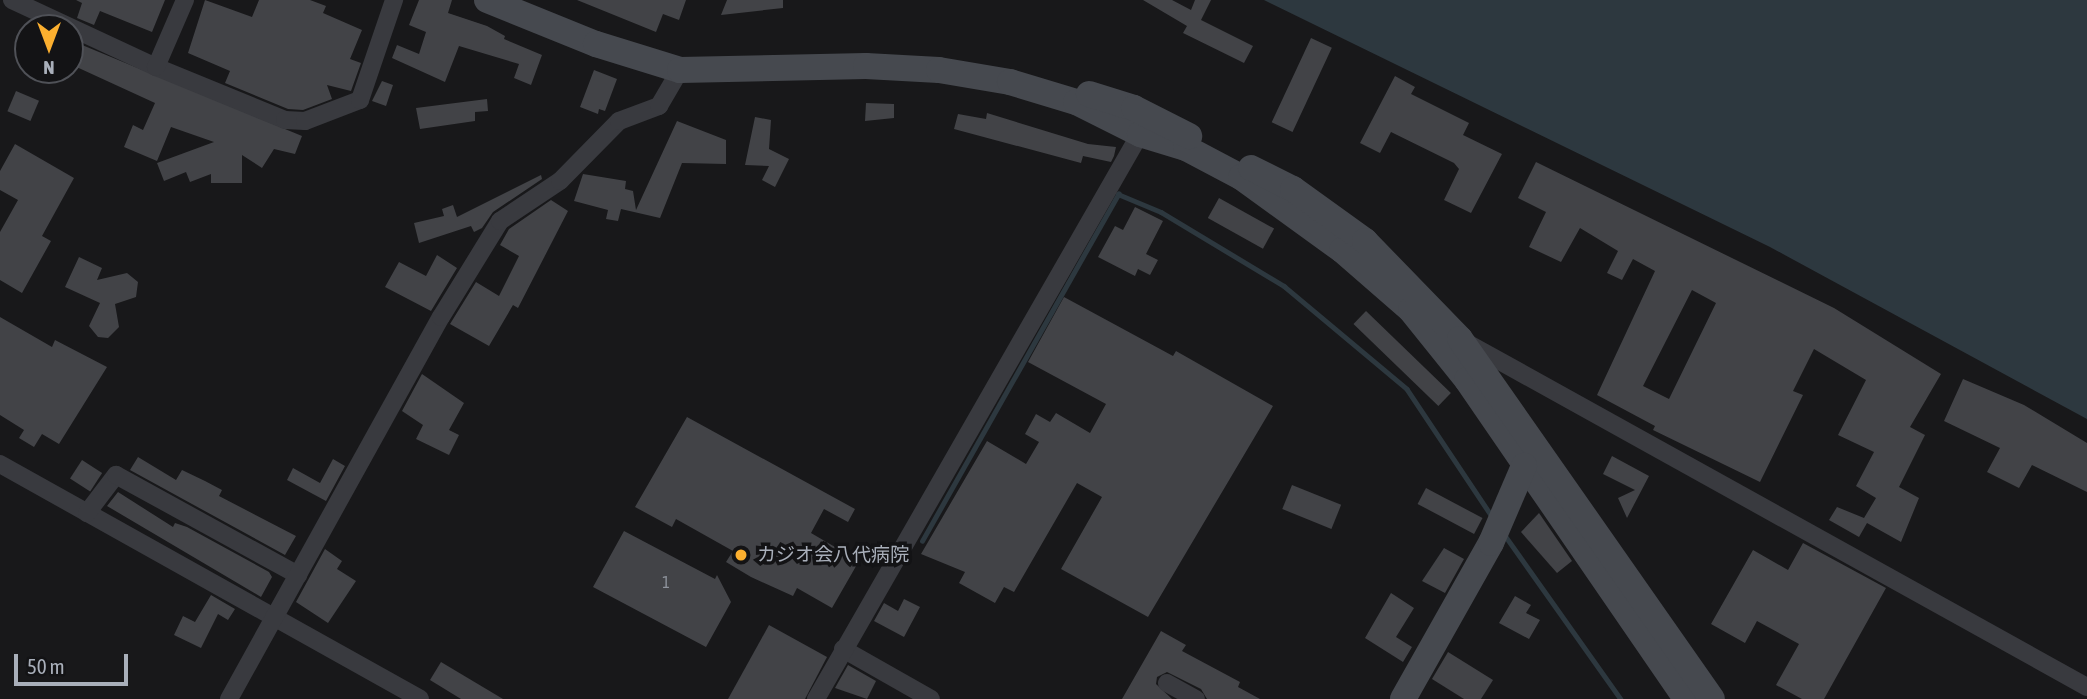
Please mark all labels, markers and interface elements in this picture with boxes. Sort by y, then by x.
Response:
north arrow [14,14,84,84]
text: N [43,57,55,79]
place label: カジオ会八代病院 [757,544,909,566]
marker: カジオ会八代病院 [731,545,751,565]
house number: 1 [662,572,670,592]
scale bar [18,640,131,684]
text: 50 m [27,654,65,678]

